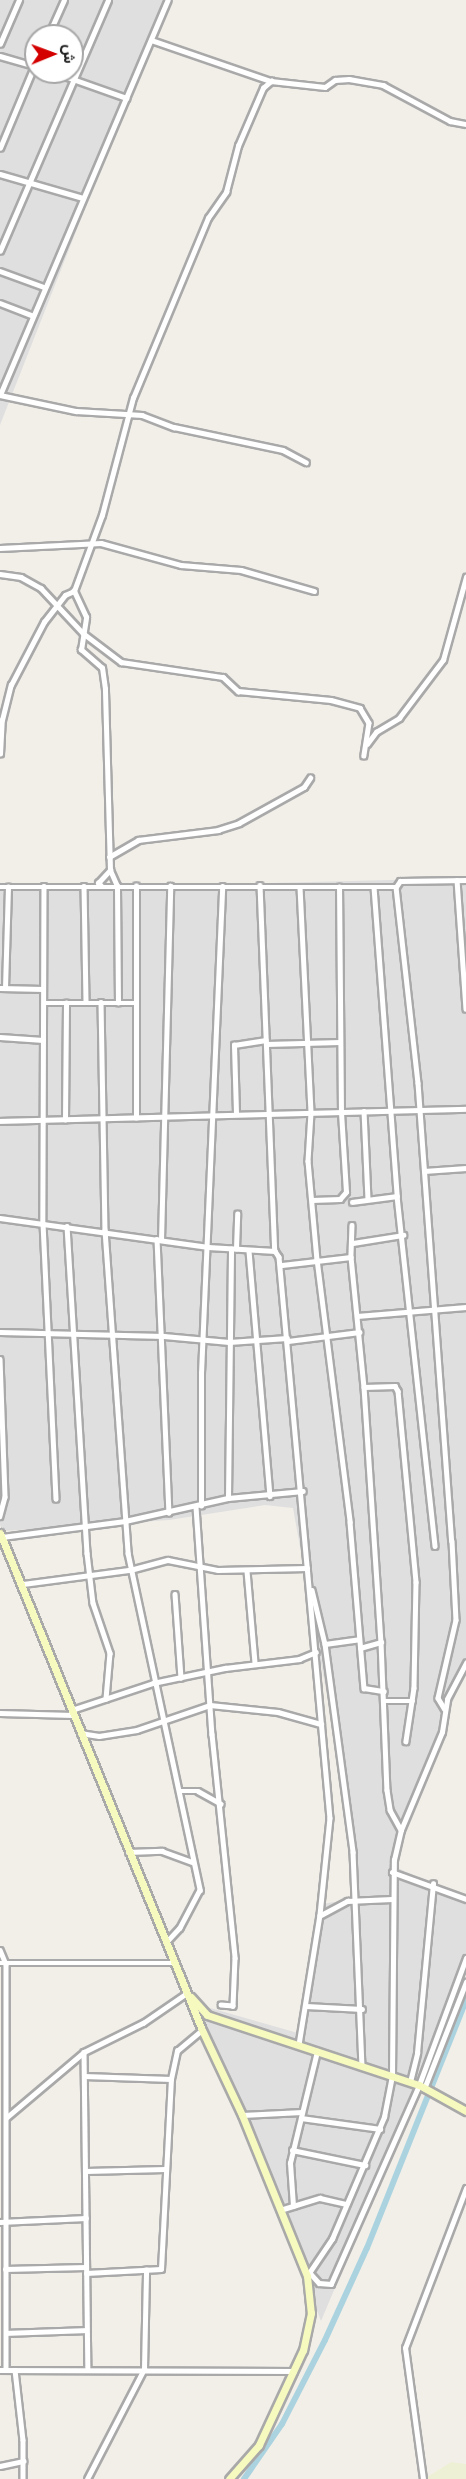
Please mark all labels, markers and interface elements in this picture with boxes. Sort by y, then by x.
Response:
north arrow [24,24,84,84]
text: ش [60,44,80,64]

